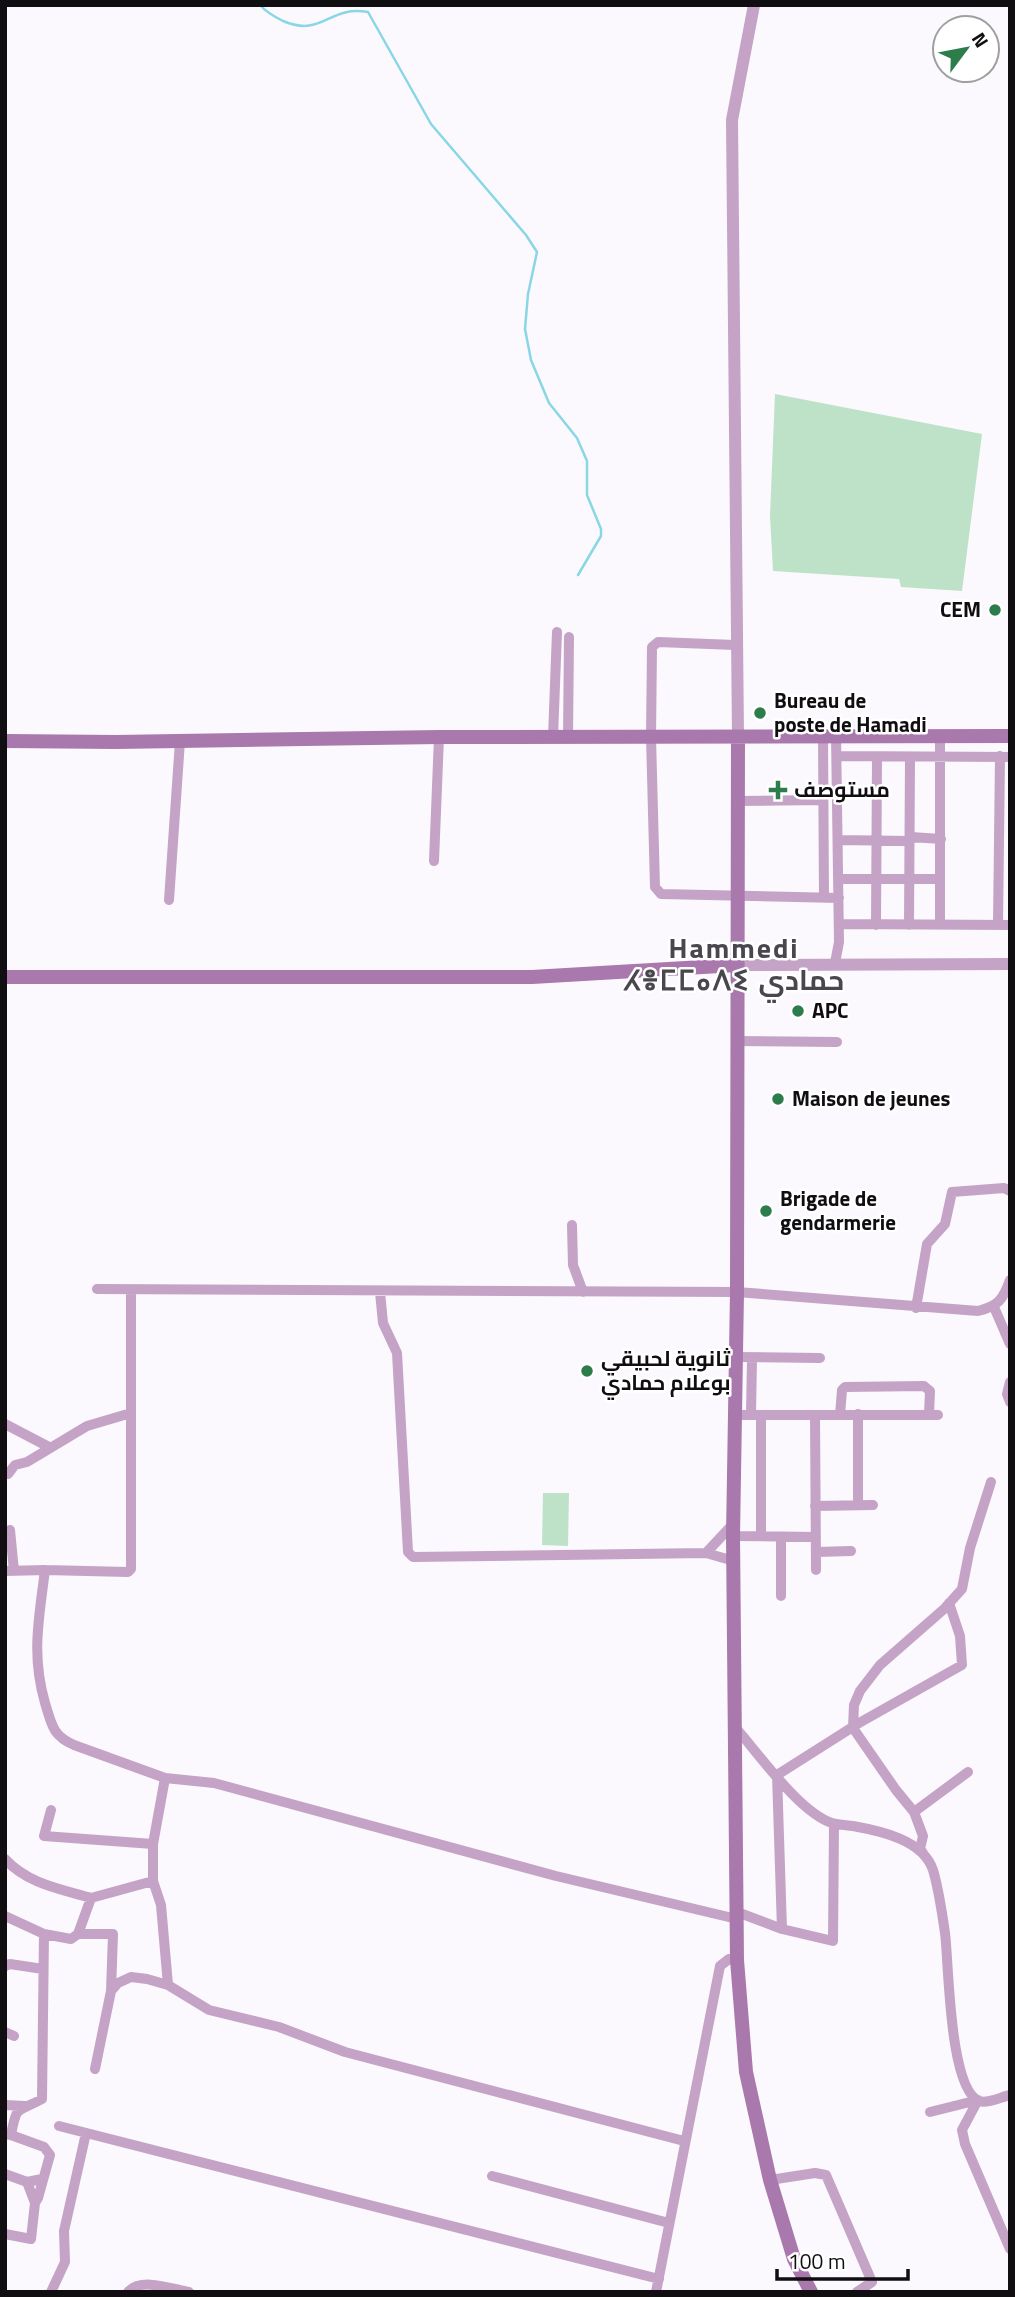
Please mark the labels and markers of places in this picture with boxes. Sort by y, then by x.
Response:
place label: CEM [940,593,981,625]
marker: CEM [987,602,1003,618]
place label: Bureau de poste de Hamadi [774,684,927,740]
marker: Bureau de poste de Hamadi [752,705,768,721]
place label: مستوصف [794,773,890,805]
marker: مستوصف [768,780,788,800]
place label: APC [812,994,848,1026]
marker: APC [790,1003,806,1019]
place label: Maison de jeunes [792,1082,950,1114]
marker: Maison de jeunes [770,1091,786,1107]
place label: Brigade de gendarmerie [780,1182,896,1238]
marker: Brigade de gendarmerie [758,1203,774,1219]
place label: ثانوية لحبيقي بوعلام حمادي [601,1342,731,1400]
marker: ثانوية لحبيقي بوعلام حمادي [579,1363,595,1379]

